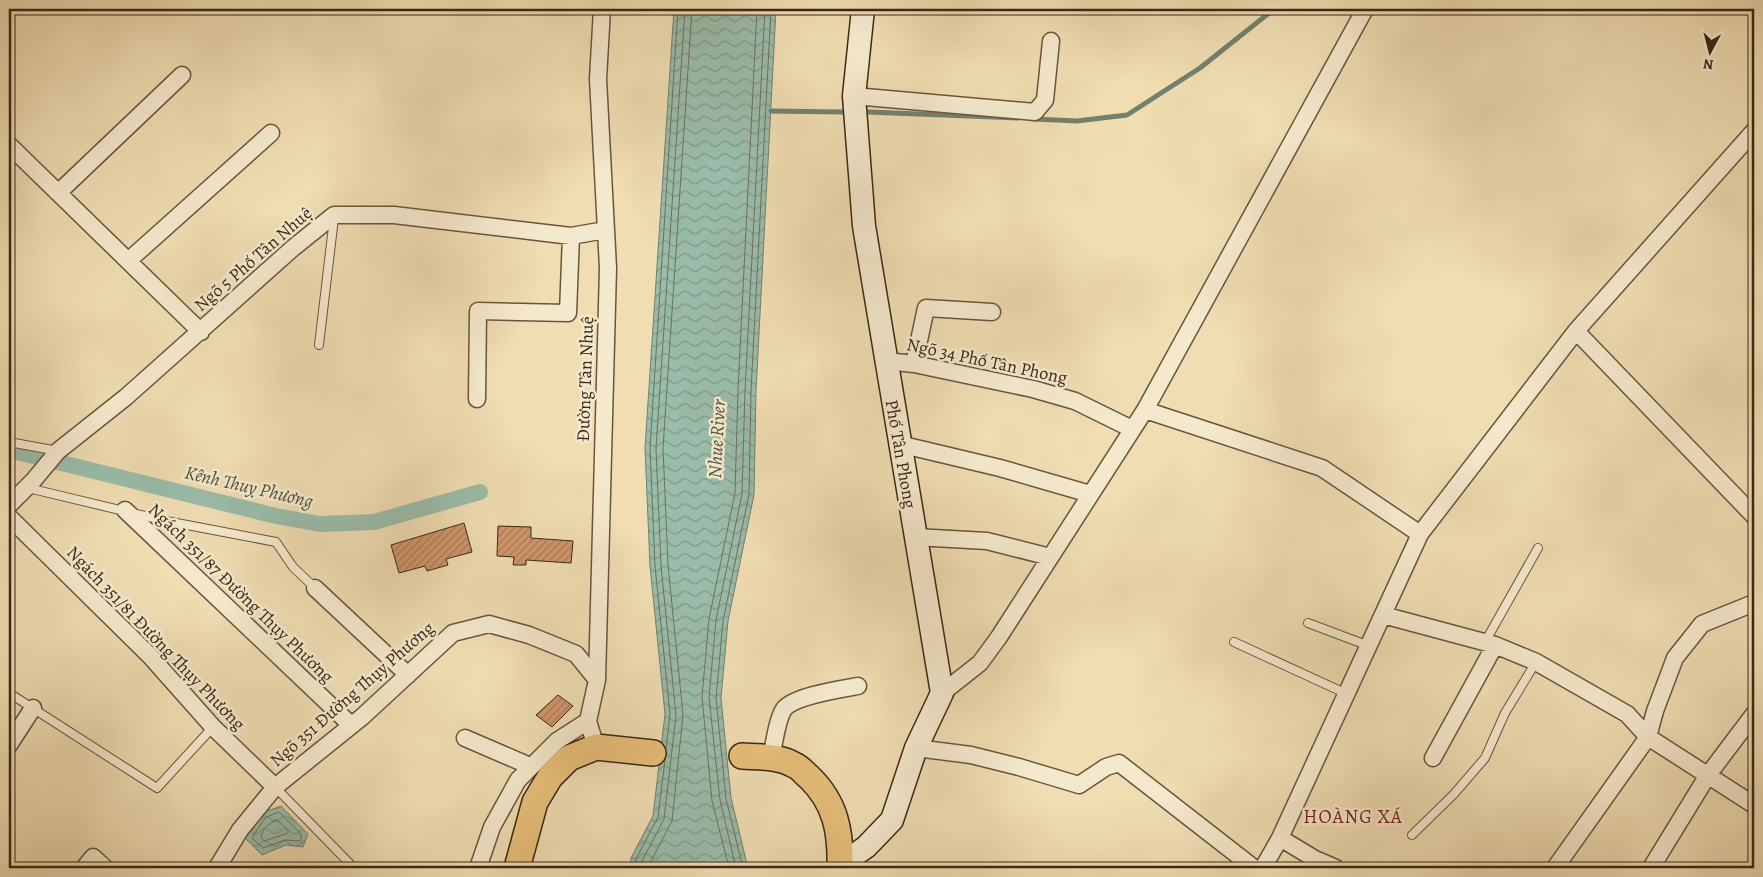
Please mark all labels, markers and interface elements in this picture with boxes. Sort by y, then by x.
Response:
north arrow [1686,28,1736,78]
text: N [1702,54,1715,74]
street label: Ngõ 5 Phố Tân Nhuệ [189,201,317,317]
street label: Đường Tân Nhuệ [571,316,599,442]
street label: Ngõ 34 Phố Tân Phong [905,332,1069,390]
water label: Nhue River [702,398,732,479]
street label: Phố Tân Phong [880,398,922,510]
water label: Kênh Thuỵ Phương [182,460,316,515]
street label: Ngách 351/87 Đường Thụy Phương [143,498,339,688]
street label: Ngách 351/81 Đường Thụy Phương [61,541,251,735]
street label: Ngõ 351 Đường Thụy Phương [265,616,439,772]
district label: HOÀNG XÁ [1303,804,1403,830]

